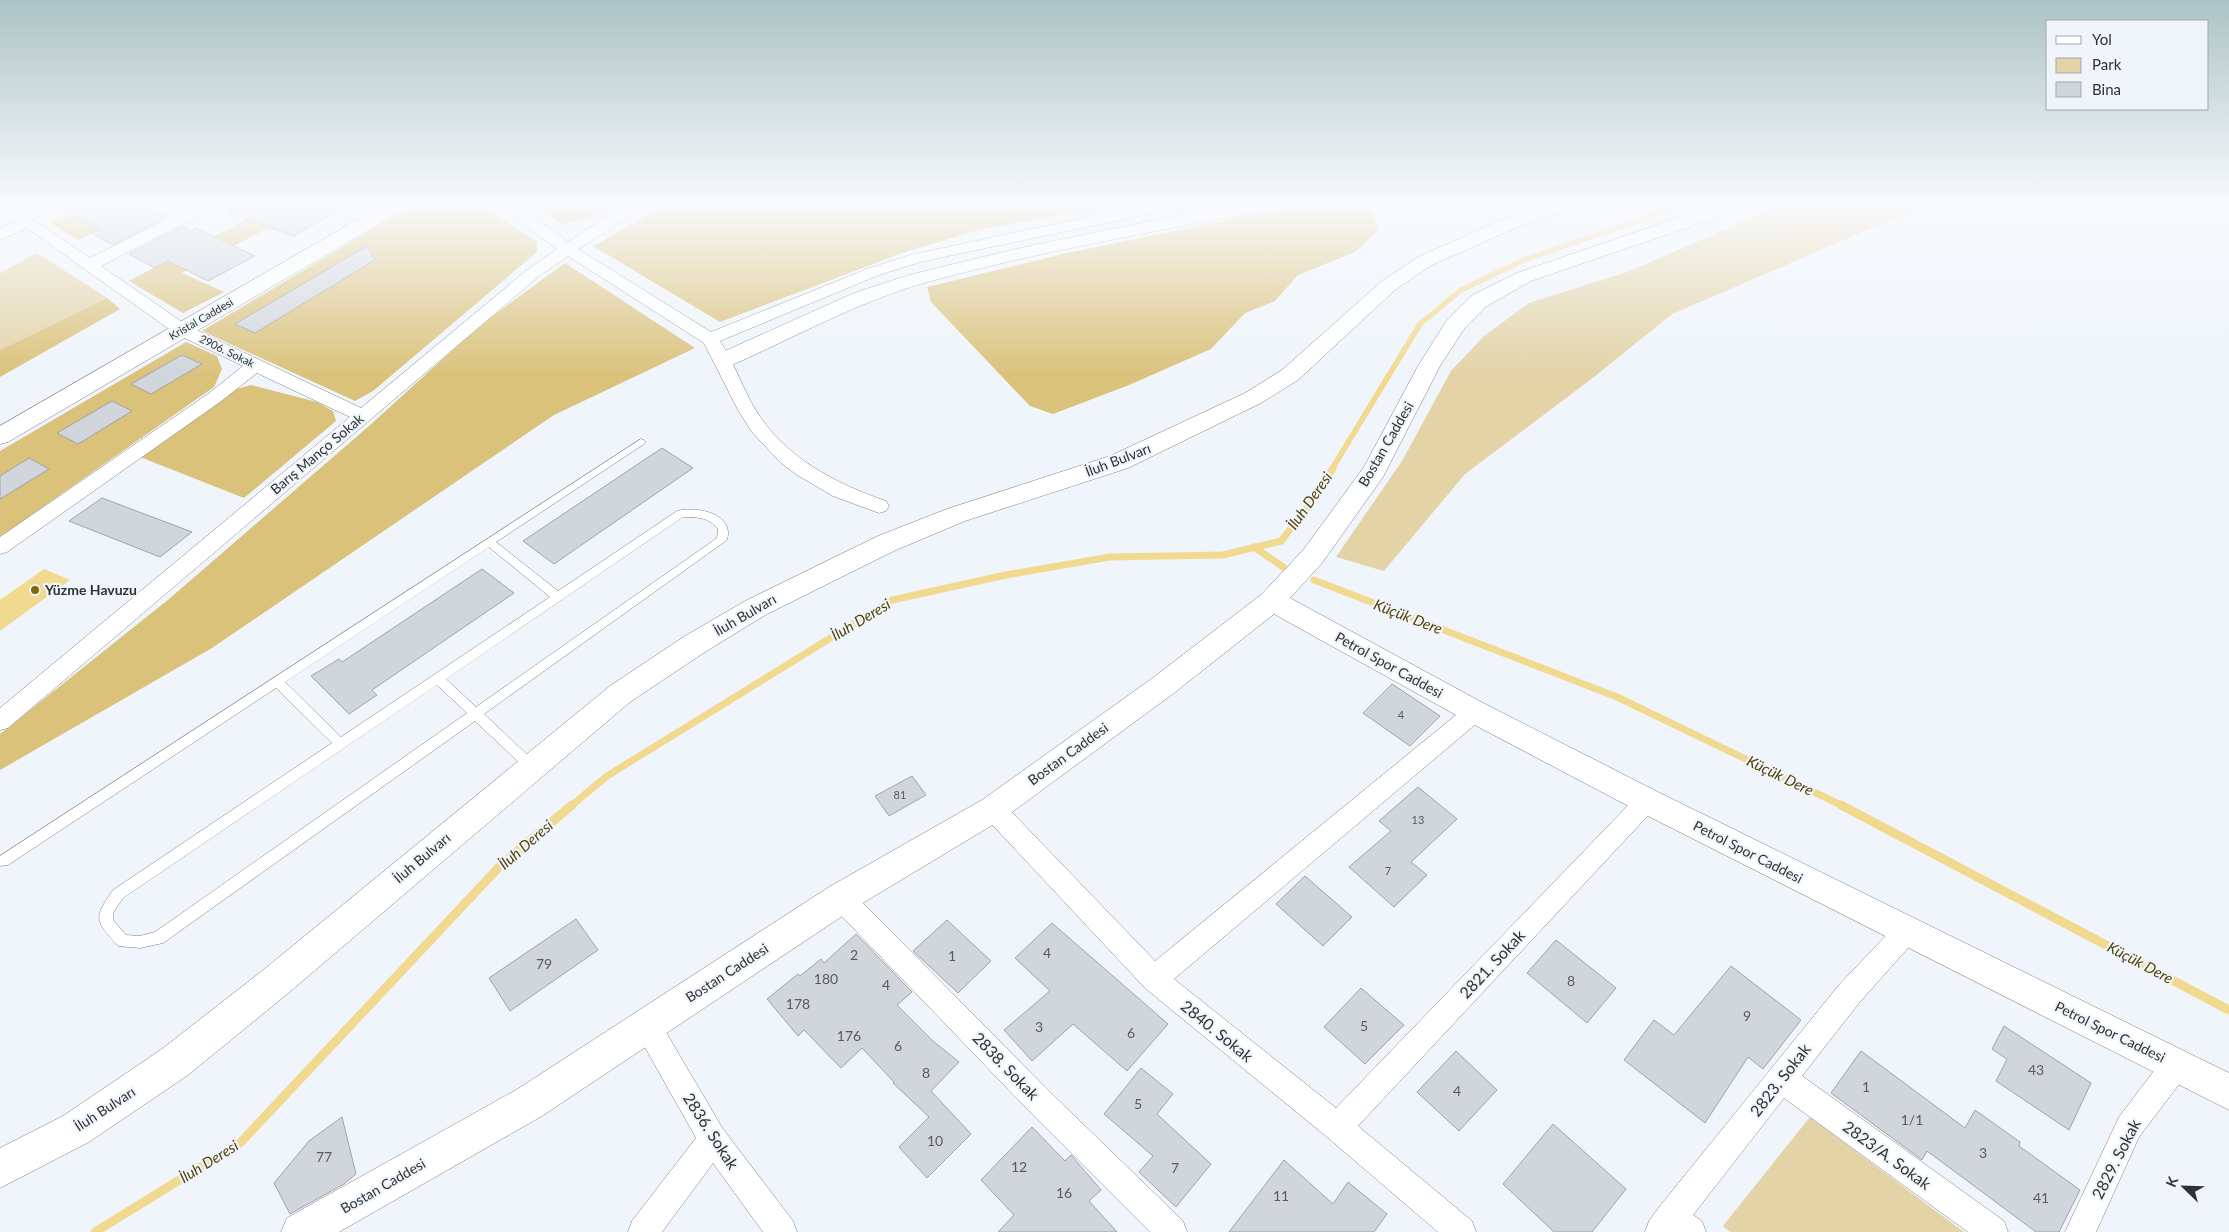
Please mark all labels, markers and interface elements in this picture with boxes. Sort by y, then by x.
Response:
legend [2046,20,2209,110]
text: Yol [2092,30,2112,48]
text: Park [2092,55,2122,73]
text: Bina [2092,80,2121,98]
street label: Kristal Caddesi [166,295,235,342]
street label: 2906. Sokak [198,332,257,370]
street label: Bostan Caddesi [1354,398,1417,489]
street label: Barış Manço Sokak [267,409,367,498]
street label: İluh Bulvarı [1083,439,1153,480]
water label: İluh Deresi [1283,468,1336,533]
place label: Yüzme Havuzu [44,581,137,598]
marker: Yüzme Havuzu [29,584,41,596]
street label: İluh Bulvarı [711,590,779,639]
water label: İluh Deresi [828,594,894,644]
water label: Küçük Dere [1372,595,1445,637]
street label: Petrol Spor Caddesi [1332,628,1446,701]
house number: 4 [1398,708,1405,721]
street label: Bostan Caddesi [1024,719,1111,788]
water label: Küçük Dere [1744,751,1817,799]
house number: 81 [894,788,906,801]
house number: 13 [1412,813,1424,826]
water label: İluh Deresi [495,815,557,873]
street label: Petrol Spor Caddesi [1691,817,1806,886]
street label: İluh Bulvarı [390,829,454,886]
house number: 7 [1385,864,1391,877]
street label: 2821. Sokak [1455,925,1529,1002]
water label: Küçük Dere [2104,937,2176,987]
street label: Bostan Caddesi [682,940,771,1006]
house number: 4 [1043,944,1051,961]
house number: 2 [850,946,858,963]
house number: 1 [948,947,956,964]
house number: 79 [536,955,552,972]
house number: 180 [814,970,838,987]
house number: 8 [1567,972,1575,989]
house number: 4 [882,976,890,993]
house number: 178 [786,995,810,1012]
street label: 2840. Sokak [1178,996,1258,1066]
street label: Petrol Spor Caddesi [2052,998,2168,1066]
house number: 9 [1743,1007,1751,1024]
house number: 5 [1360,1017,1368,1034]
house number: 3 [1035,1018,1043,1035]
house number: 6 [1127,1024,1135,1041]
house number: 176 [837,1027,861,1044]
street label: 2838. Sokak [969,1028,1044,1104]
house number: 6 [894,1037,902,1054]
street label: 2823. Sokak [1745,1039,1814,1120]
house number: 43 [2028,1061,2044,1078]
house number: 8 [922,1064,930,1081]
house number: 1 [1862,1078,1870,1095]
house number: 4 [1453,1082,1461,1099]
street label: İluh Bulvarı [71,1083,138,1134]
street label: 2836. Sokak [680,1089,744,1173]
house number: 5 [1134,1095,1142,1112]
house number: 1/1 [1901,1111,1923,1128]
street label: 2829. Sokak [2087,1115,2144,1202]
street label: 2823/A. Sokak [1840,1116,1936,1193]
house number: 10 [927,1132,943,1149]
water label: İluh Deresi [176,1136,242,1186]
house number: 3 [1979,1144,1987,1161]
house number: 77 [316,1148,332,1165]
street label: Bostan Caddesi [337,1154,428,1217]
house number: 12 [1011,1158,1027,1175]
house number: 7 [1171,1159,1179,1176]
north arrow [2159,1162,2209,1212]
text: K [2162,1174,2181,1189]
house number: 16 [1056,1184,1072,1201]
house number: 11 [1273,1187,1289,1204]
house number: 41 [2033,1189,2049,1206]

